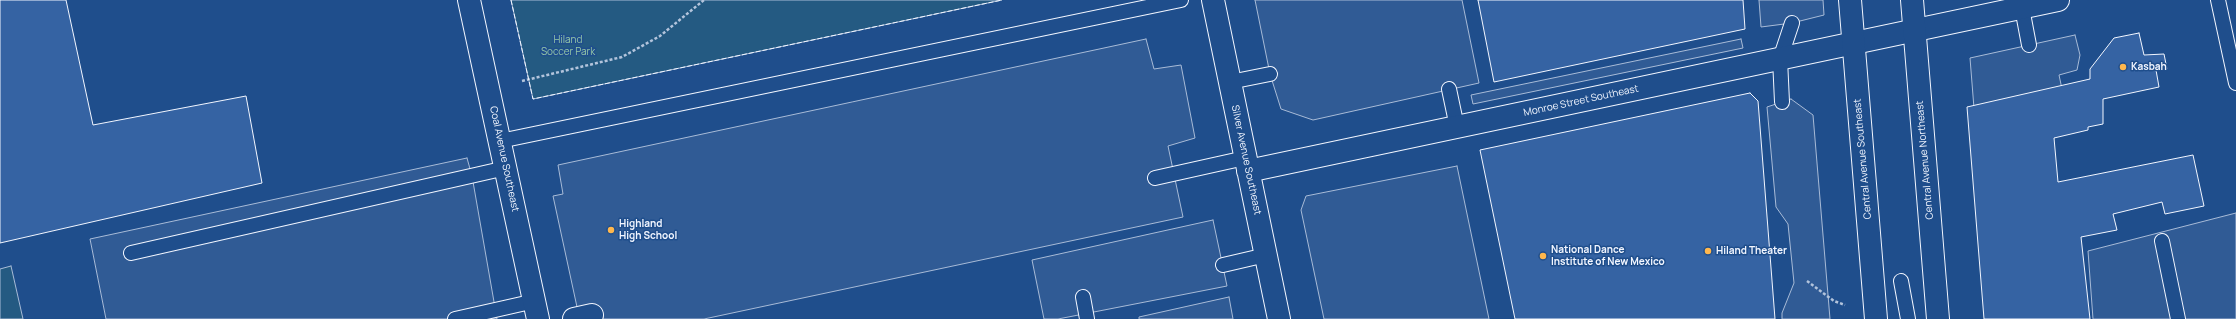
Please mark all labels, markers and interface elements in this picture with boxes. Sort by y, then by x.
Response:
park label: Hiland Soccer Park [541,34,595,58]
place label: Kasbah [2131,61,2167,73]
marker: Kasbah [2118,62,2128,72]
street label: Monroe Street Southeast [1522,83,1640,119]
street label: Central Avenue Southeast [1852,98,1874,220]
street label: Central Avenue Northeast [1914,100,1936,220]
street label: Silver Avenue Southeast [1228,104,1264,216]
street label: Coal Avenue Southeast [487,105,521,213]
place label: Highland High School [619,218,677,242]
marker: Highland High School [606,225,616,235]
place label: National Dance Institute of New Mexico [1551,244,1665,268]
place label: Hiland Theater [1716,245,1787,257]
marker: Hiland Theater [1703,246,1713,256]
marker: National Dance Institute of New Mexico [1538,251,1548,261]

